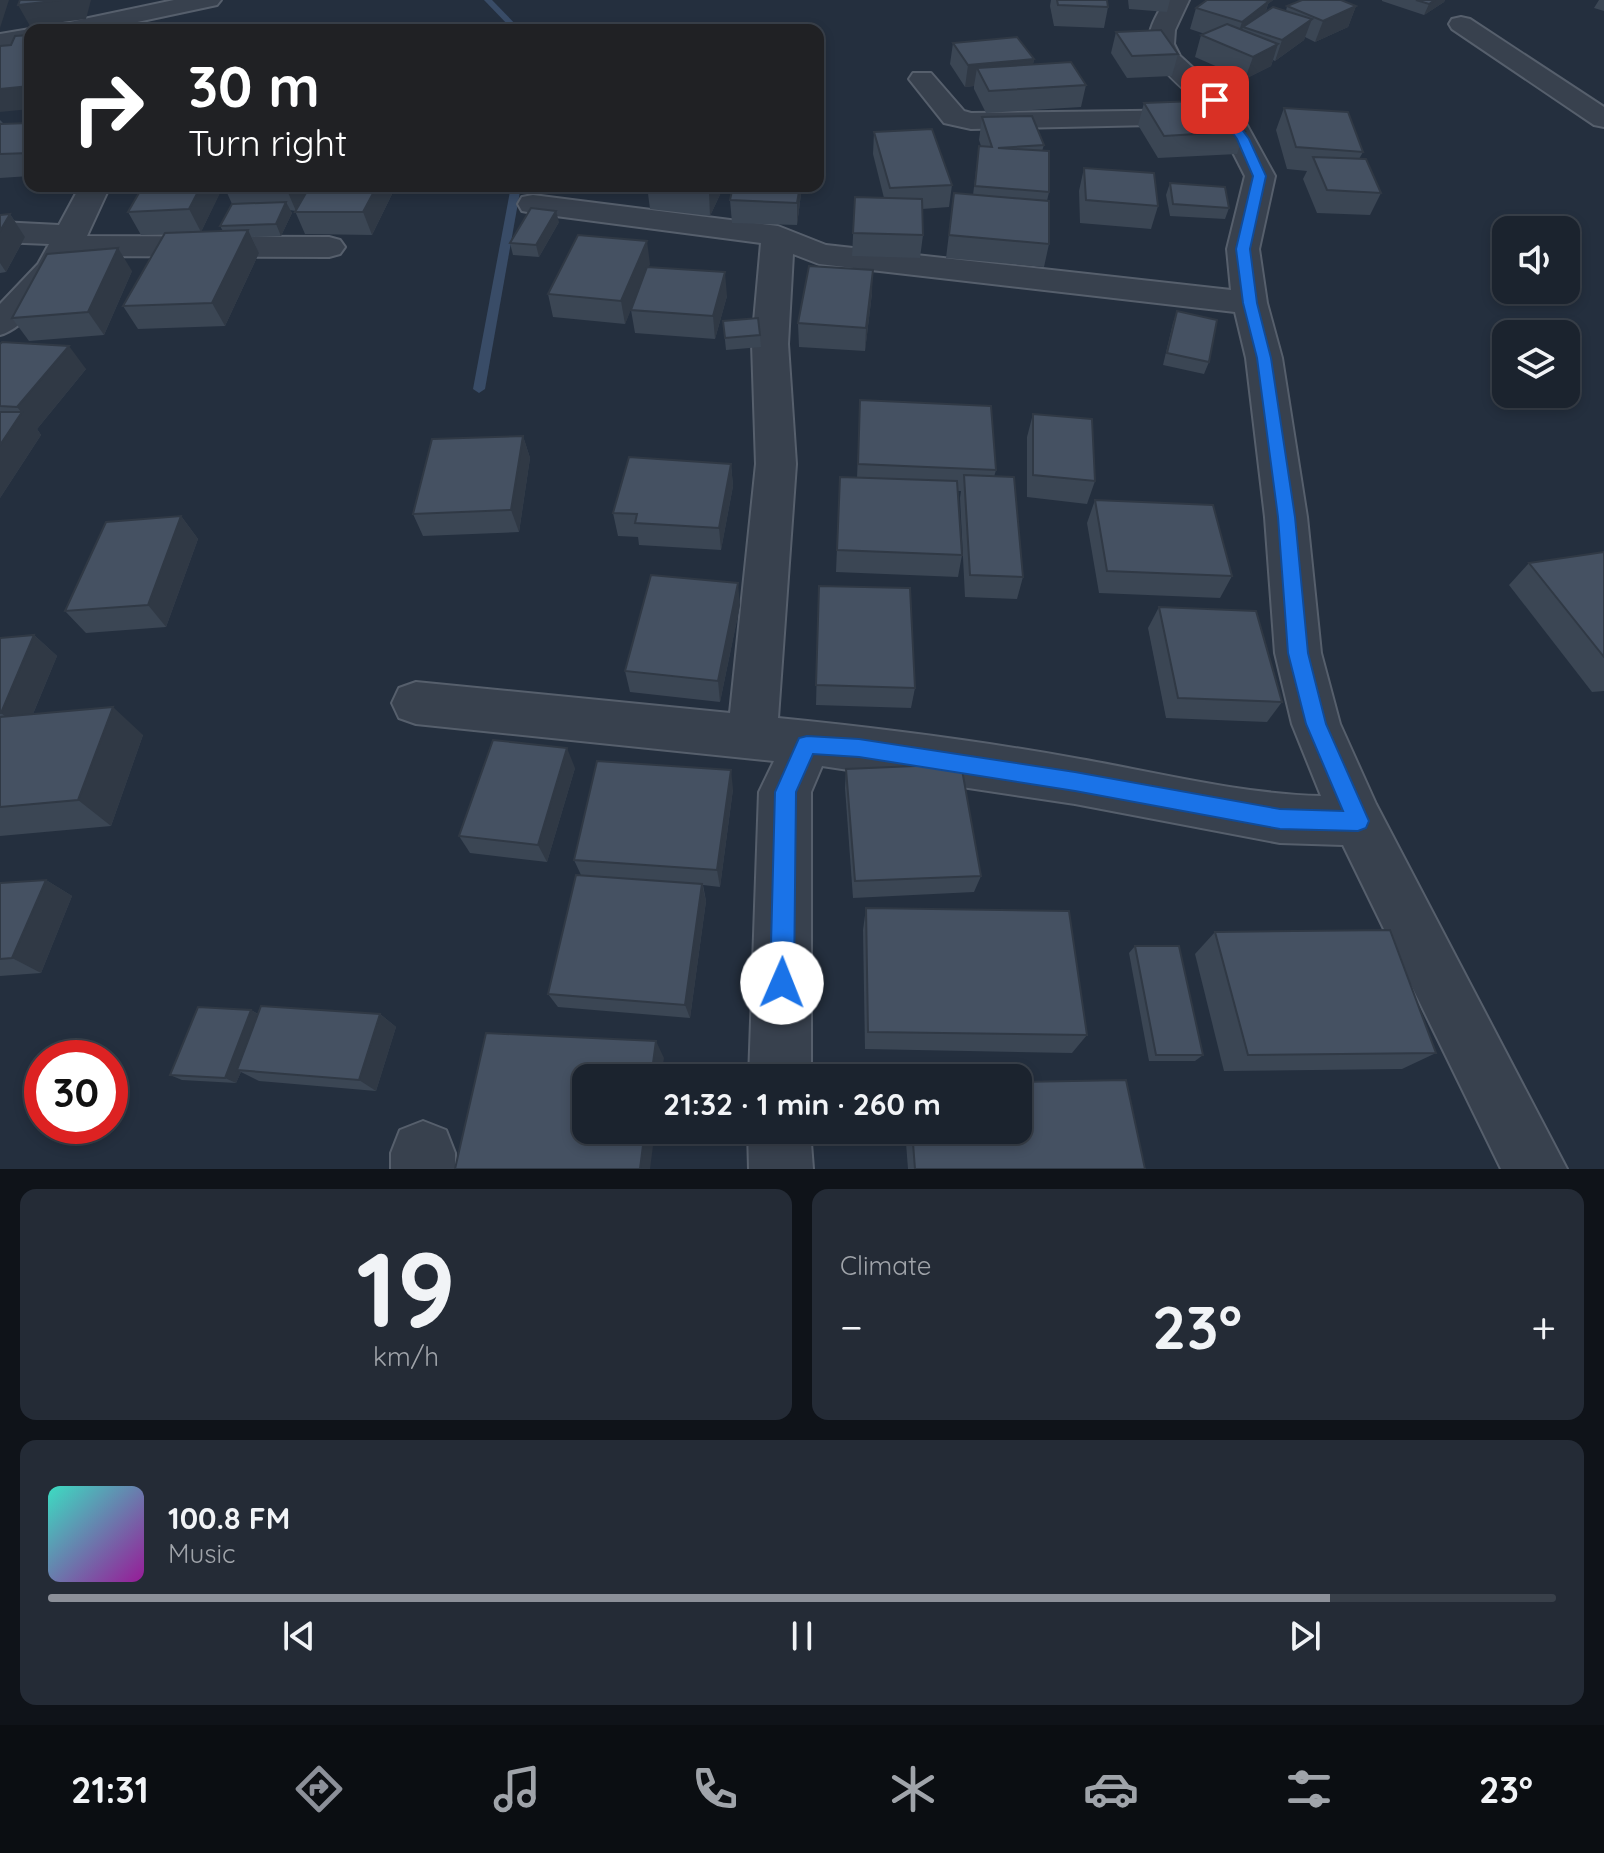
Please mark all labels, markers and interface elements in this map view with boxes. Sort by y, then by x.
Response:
text: 30 m [188,51,320,121]
icon: right [56,56,160,160]
pin [1181,66,1249,134]
icon: arrive [1193,78,1237,122]
text: Turn right [188,120,347,165]
map controls [1492,216,1580,408]
button: sound [1492,216,1580,304]
button: layers [1492,320,1580,408]
position arrow [740,941,824,1025]
speed limit sign: 30 [24,1040,128,1144]
text: 21:32 · 1 min · 260 m [663,1085,941,1123]
text: 19 [356,1223,456,1353]
text: Climate [840,1249,931,1282]
text: 23° [1152,1289,1242,1364]
text: − [840,1299,863,1354]
text: + [1531,1299,1556,1354]
text: km/h [373,1340,439,1373]
text: 100.8 FM [168,1499,290,1537]
text: Music [168,1537,236,1570]
icon: previous [277,1614,321,1658]
icon: pause [780,1614,824,1658]
icon: next [1283,1614,1327,1658]
icon: directions [291,1761,347,1817]
icon: music [489,1761,545,1817]
icon: phone [687,1761,743,1817]
icon: climate [885,1761,941,1817]
icon: car [1083,1761,1139,1817]
icon: filters [1281,1761,1337,1817]
text: 21:31 [71,1767,149,1812]
text: 23° [1479,1767,1533,1812]

